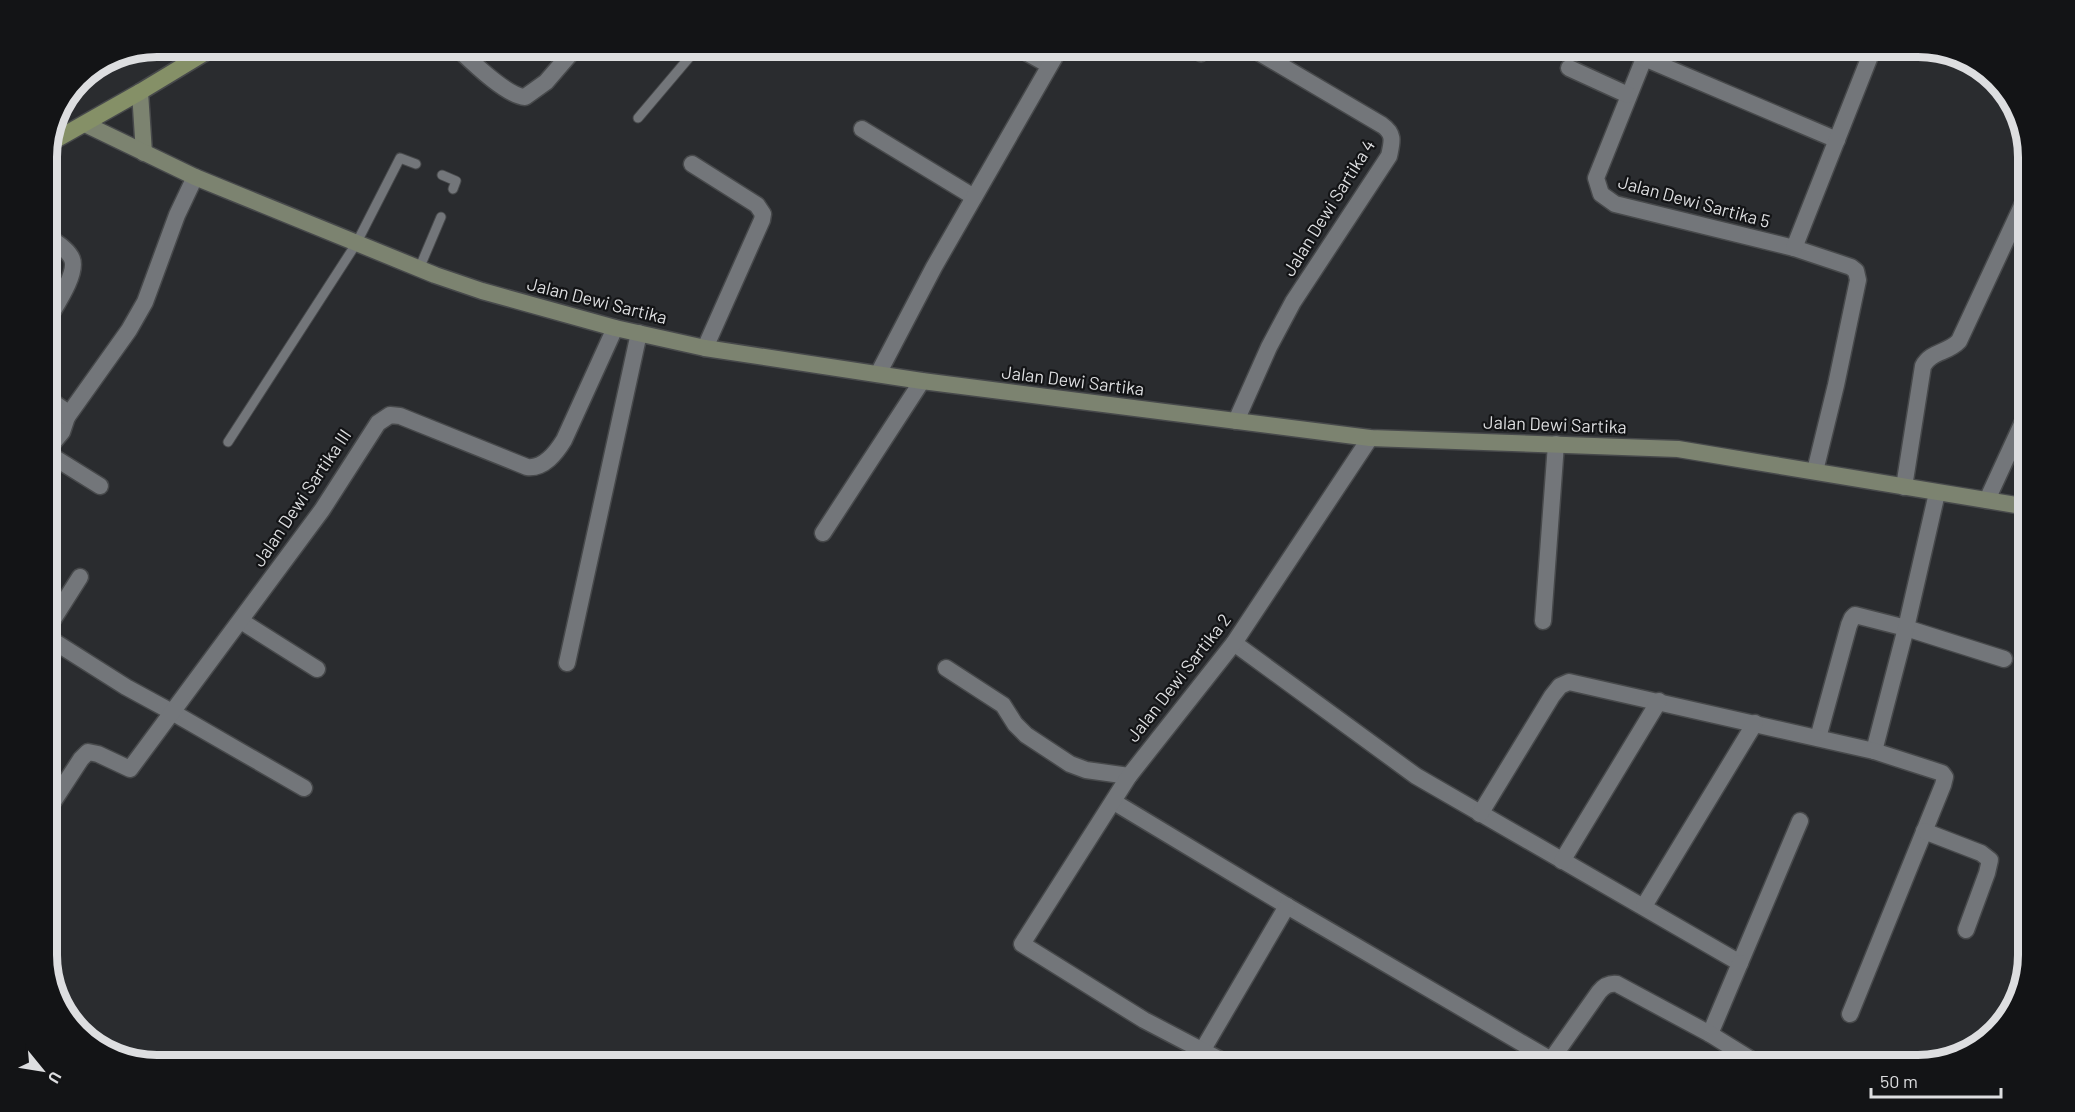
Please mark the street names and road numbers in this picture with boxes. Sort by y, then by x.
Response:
street label: Jalan Dewi Sartika 4 [1277,135,1379,280]
street label: Jalan Dewi Sartika 5 [1616,170,1773,232]
street label: Jalan Dewi Sartika [525,272,670,328]
street label: Jalan Dewi Sartika [1001,360,1146,400]
street label: Jalan Dewi Sartika [1483,411,1627,437]
street label: Jalan Dewi Sartika III [247,424,355,570]
street label: Jalan Dewi Sartika 2 [1121,609,1235,746]

